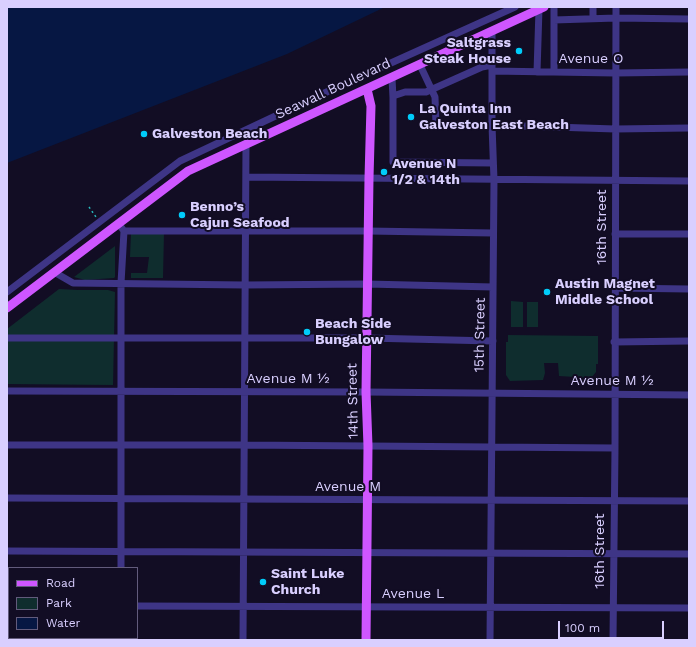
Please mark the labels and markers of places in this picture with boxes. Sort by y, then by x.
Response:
place label: Saltgrass Steak House [424,35,511,68]
marker: Saltgrass Steak House [514,46,524,56]
place label: La Quinta Inn Galveston East Beach [419,101,569,134]
marker: La Quinta Inn Galveston East Beach [406,112,416,122]
place label: Galveston Beach [152,126,267,142]
marker: Galveston Beach [139,129,149,139]
place label: Avenue N 1/2 & 14th [392,156,460,188]
marker: Avenue N 1/2 & 14th [379,167,389,177]
place label: Benno’s Cajun Seafood [190,199,290,232]
marker: Benno’s Cajun Seafood [177,210,187,220]
place label: Austin Magnet Middle School [555,276,655,308]
marker: Austin Magnet Middle School [542,287,552,297]
place label: Beach Side Bungalow [315,316,391,348]
marker: Beach Side Bungalow [302,327,312,337]
place label: Saint Luke Church [271,566,344,598]
marker: Saint Luke Church [258,577,268,587]

